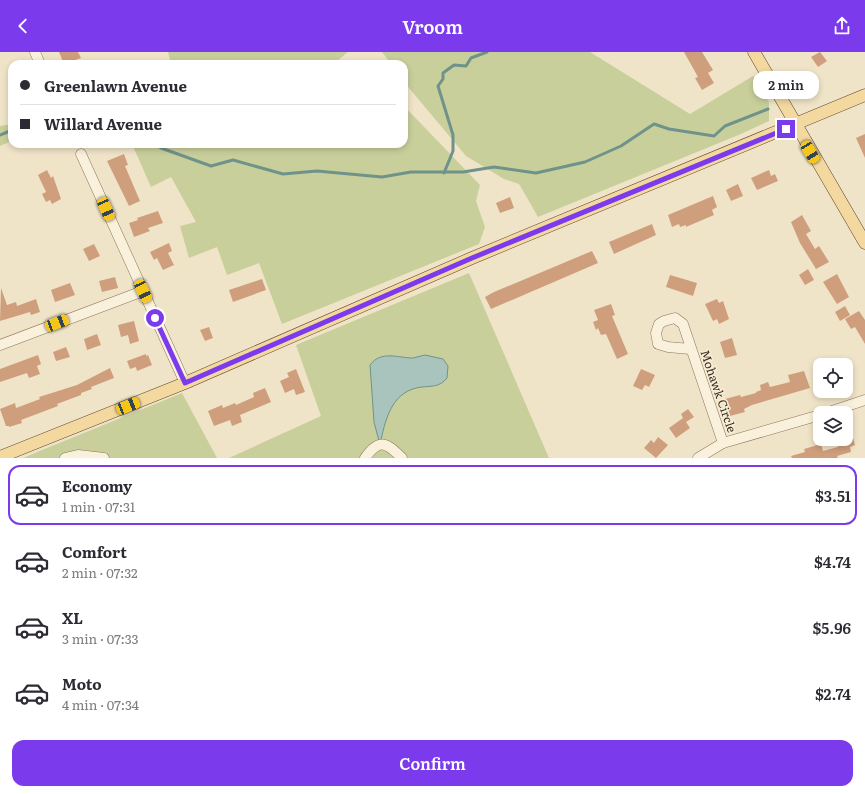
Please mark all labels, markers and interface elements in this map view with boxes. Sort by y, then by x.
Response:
text: Vroom [402,13,463,40]
icon: back [12,15,34,37]
icon: share [831,15,853,37]
callout: 2 min [753,71,819,99]
text: Greenlawn Avenue [44,74,187,97]
text: 2 min [768,75,804,94]
text: Willard Avenue [44,112,162,135]
route end [777,120,795,138]
car [799,139,821,165]
car [96,196,116,222]
car [132,278,154,304]
route start [146,309,164,327]
car [44,313,70,333]
street label: Mohawk Circle [696,347,742,435]
map controls [813,358,853,446]
button: locate [813,358,853,398]
car [115,396,141,416]
button: layers [813,406,853,446]
text: Economy [62,474,132,497]
icon: car [14,477,50,513]
text: $3.51 [815,484,851,507]
text: 1 min · 07:31 [62,497,135,516]
text: Comfort [62,540,127,563]
icon: car [14,543,50,579]
text: $4.74 [814,550,851,573]
text: 2 min · 07:32 [62,563,138,582]
text: XL [62,606,83,629]
icon: car [14,609,50,645]
text: $5.96 [813,616,851,639]
text: 3 min · 07:33 [62,629,138,648]
text: Moto [62,672,102,695]
icon: car [14,675,50,711]
text: $2.74 [815,682,851,705]
text: 4 min · 07:34 [62,695,139,714]
button: Confirm [12,740,853,786]

